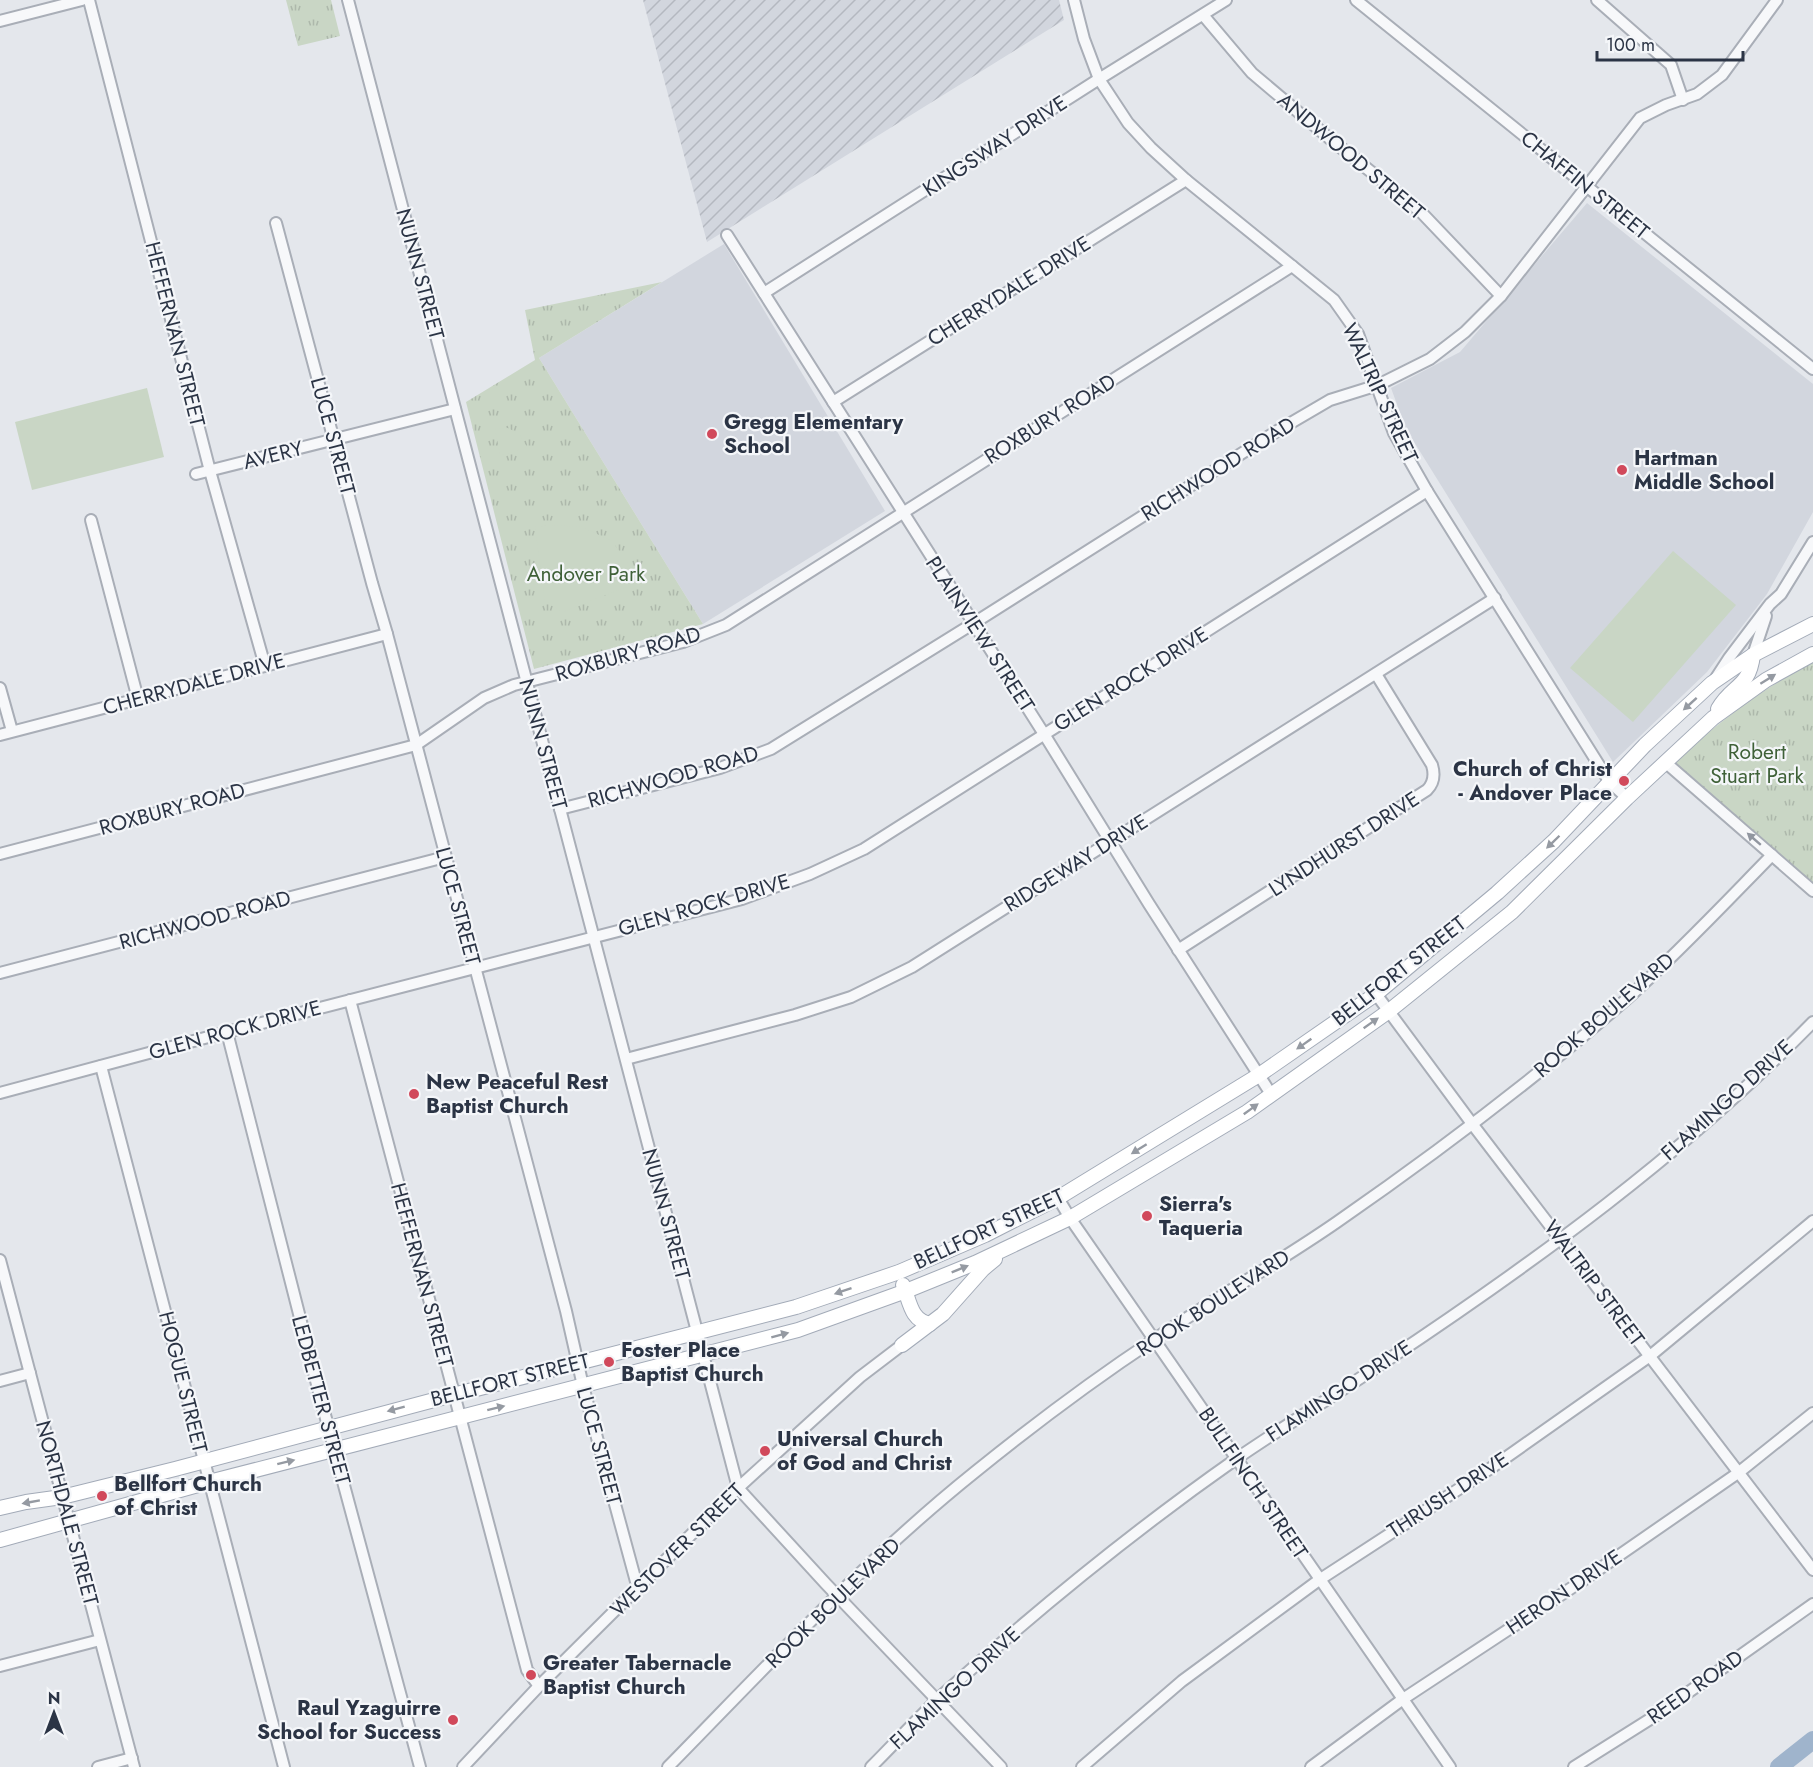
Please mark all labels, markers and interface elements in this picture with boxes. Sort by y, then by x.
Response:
scale bar [1597,24,1742,62]
text: 100 m [1606,32,1655,58]
street label: ANDWOOD STREET [1271,85,1431,227]
street label: KINGSWAY DRIVE [917,88,1073,204]
street label: CHAFFIN STREET [1514,124,1656,246]
street label: NUNN STREET [388,205,452,343]
street label: CHERRYDALE DRIVE [921,229,1097,353]
street label: HEFFERNAN STREET [138,238,213,430]
street label: WALTRIP STREET [1335,318,1426,468]
street label: ROXBURY ROAD [978,367,1122,471]
street label: LUCE STREET [303,374,363,498]
place label: Gregg Elementary School [724,407,904,461]
street label: RICHWOOD ROAD [1135,410,1301,528]
marker: Gregg Elementary School [705,427,719,441]
street label: AVERY [240,433,306,477]
place label: Hartman Middle School [1634,443,1774,497]
marker: Hartman Middle School [1615,463,1629,477]
street label: PLAINVIEW STREET [918,550,1042,718]
park label: Andover Park [527,559,646,589]
street label: ROXBURY ROAD [552,619,704,689]
street label: GLEN ROCK DRIVE [1048,619,1214,739]
street label: CHERRYDALE DRIVE [99,645,289,723]
one-way arrow [1759,673,1775,685]
street label: NUNN STREET [511,675,575,813]
one-way arrow [1683,697,1698,710]
park label: Robert Stuart Park [1710,737,1805,791]
street label: RICHWOOD ROAD [584,738,762,816]
place label: Church of Christ - Andover Place [1453,754,1612,808]
marker: Church of Christ - Andover Place [1617,774,1631,788]
street label: ROXBURY ROAD [96,775,248,843]
street label: LYNDHURST DRIVE [1263,784,1425,904]
street label: RIDGEWAY DRIVE [998,807,1154,919]
one-way arrow [1746,832,1762,845]
one-way arrow [1546,834,1560,848]
street label: LUCE STREET [428,844,488,968]
street label: GLEN ROCK DRIVE [615,866,793,944]
street label: RICHWOOD ROAD [116,883,294,957]
street label: BELLFORT STREET [1326,909,1473,1033]
street label: ROOK BOULEVARD [1527,946,1681,1084]
street label: GLEN ROCK DRIVE [145,993,325,1067]
one-way arrow [1362,1017,1378,1029]
street label: FLAMINGO DRIVE [1654,1032,1800,1168]
one-way arrow [1296,1038,1312,1050]
place label: New Peaceful Rest Baptist Church [426,1067,608,1121]
marker: New Peaceful Rest Baptist Church [407,1087,421,1101]
one-way arrow [1243,1103,1259,1115]
one-way arrow [1131,1143,1147,1154]
street label: NUNN STREET [634,1145,698,1283]
street label: HEFFERNAN STREET [383,1180,461,1371]
street label: BELLFORT STREET [909,1181,1069,1277]
place label: Sierra's Taqueria [1159,1189,1243,1243]
marker: Sierra's Taqueria [1140,1209,1154,1223]
street label: WALTRIP STREET [1537,1214,1652,1352]
street label: ROOK BOULEVARD [1131,1242,1295,1364]
one-way arrow [951,1264,969,1273]
one-way arrow [834,1286,852,1296]
street label: HOGUE STREET [151,1308,215,1456]
street label: LEDBETTER STREET [284,1312,358,1488]
one-way arrow [771,1330,789,1339]
street label: FLAMINGO DRIVE [1260,1332,1418,1450]
place label: Foster Place Baptist Church [621,1335,764,1389]
street label: BELLFORT STREET [427,1346,593,1414]
marker: Foster Place Baptist Church [602,1355,616,1369]
street label: LUCE STREET [569,1384,629,1508]
street label: BULLFINCH STREET [1191,1401,1315,1565]
one-way arrow [487,1403,505,1413]
one-way arrow [387,1405,405,1415]
street label: NORTHDALE STREET [28,1417,106,1609]
place label: Universal Church of God and Christ [777,1424,952,1478]
marker: Universal Church of God and Christ [758,1444,772,1458]
street label: THRUSH DRIVE [1381,1445,1515,1545]
one-way arrow [277,1457,296,1467]
place label: Bellfort Church of Christ [114,1469,262,1523]
street label: WESTOVER STREET [603,1476,751,1624]
marker: Bellfort Church of Christ [95,1489,109,1503]
one-way arrow [21,1497,40,1506]
street label: ROOK BOULEVARD [759,1531,907,1675]
street label: HERON DRIVE [1500,1542,1628,1642]
street label: FLAMINGO DRIVE [883,1620,1027,1756]
street label: REED ROAD [1641,1643,1749,1731]
place label: Greater Tabernacle Baptist Church [543,1648,732,1702]
marker: Greater Tabernacle Baptist Church [524,1668,538,1682]
north arrow [24,1683,84,1743]
text: N [48,1687,60,1710]
place label: Raul Yzaguirre School for Success [257,1693,441,1747]
marker: Raul Yzaguirre School for Success [446,1713,460,1727]

